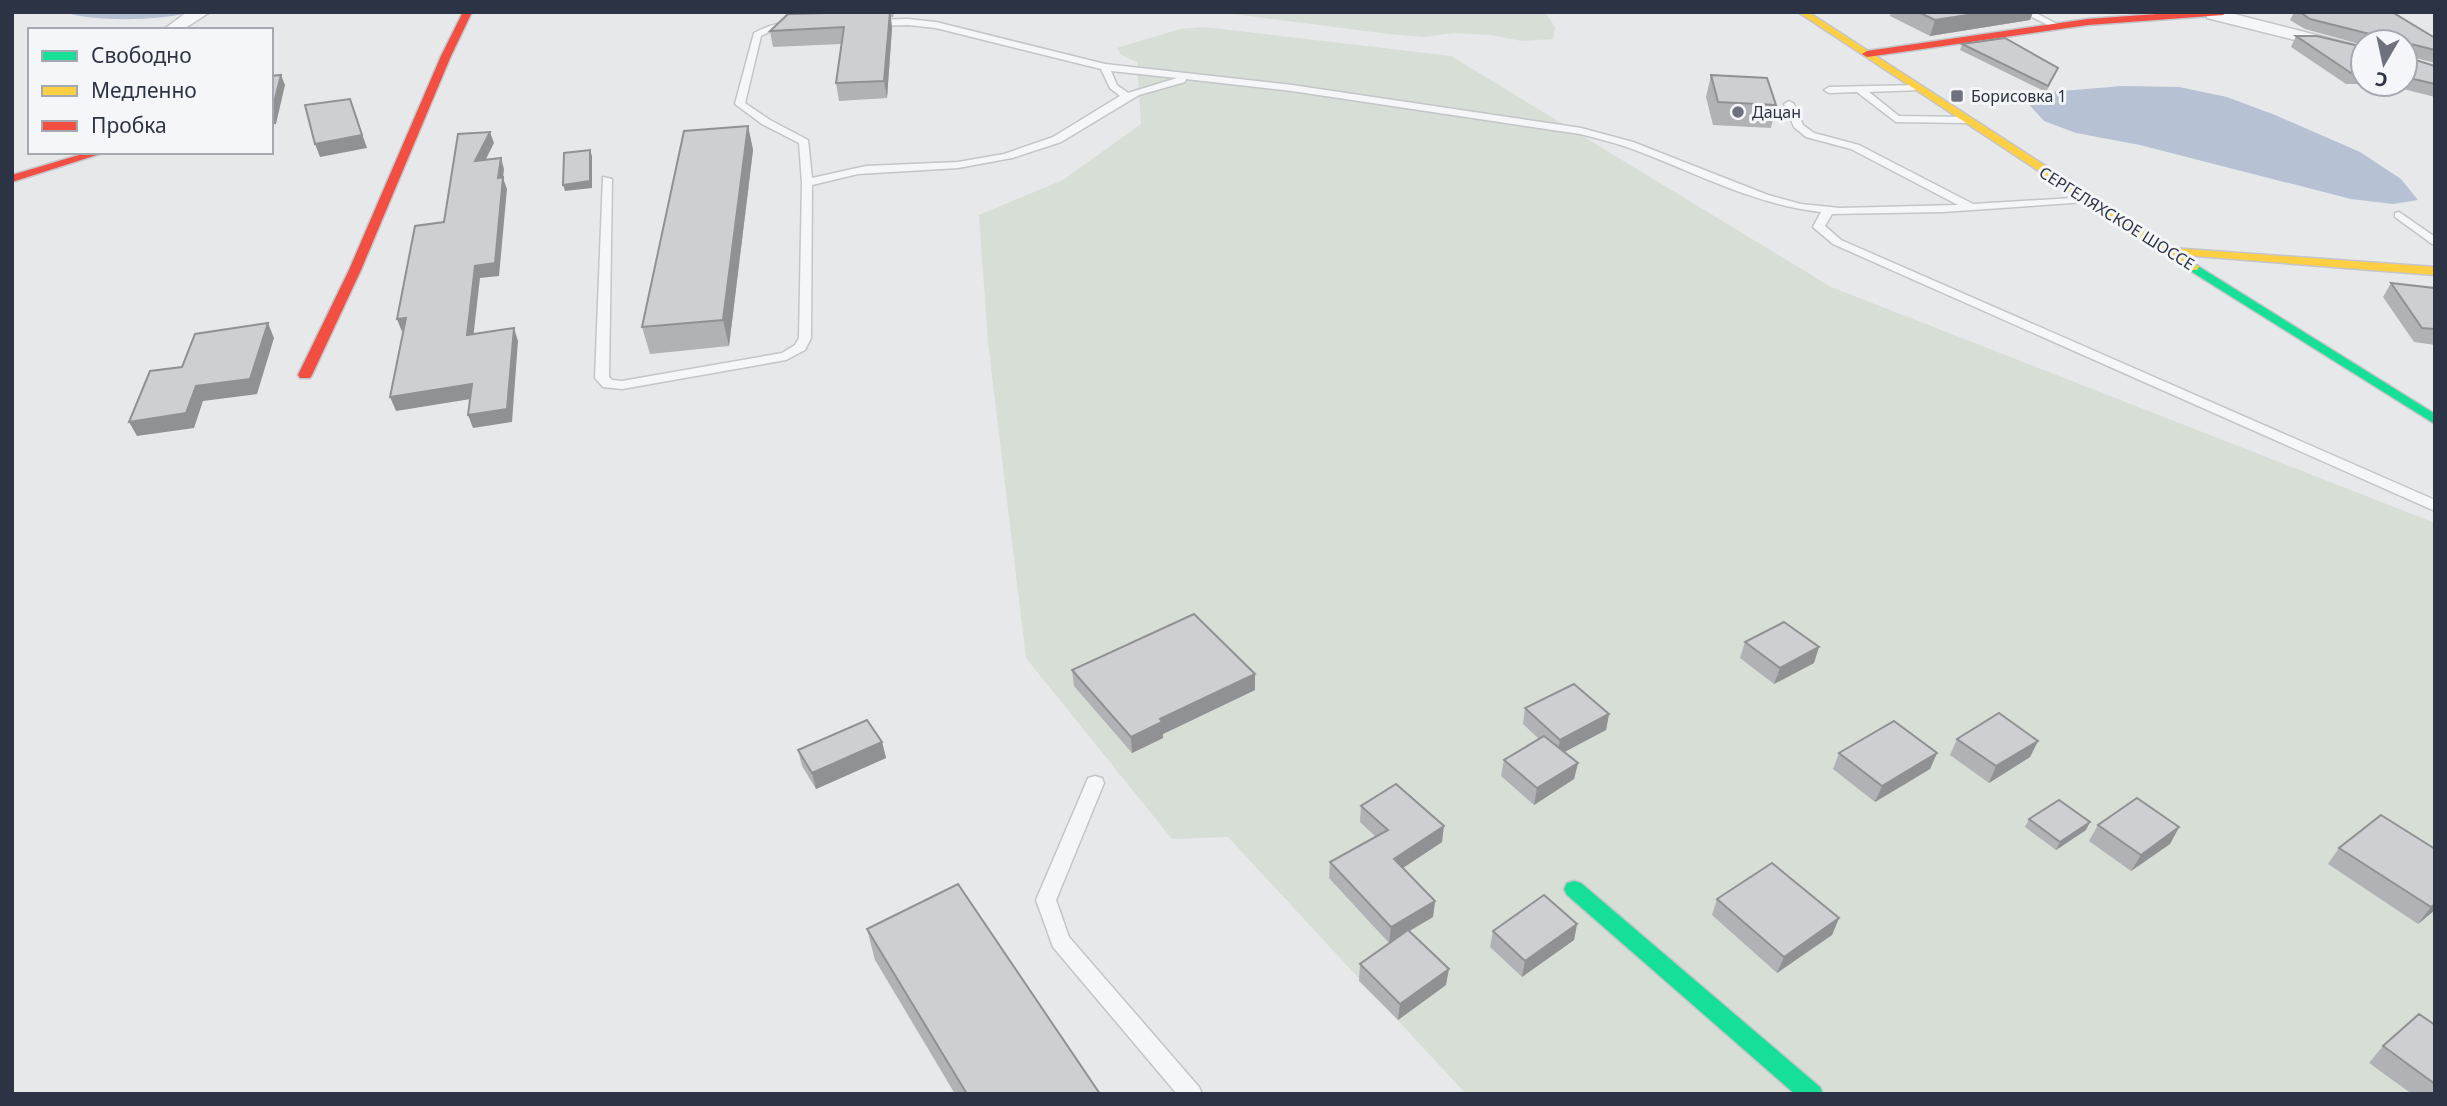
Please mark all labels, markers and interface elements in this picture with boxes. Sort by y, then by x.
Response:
legend [28,28,273,154]
north arrow [2349,28,2419,98]
text: Свободно [91,41,192,69]
text: С [2373,66,2389,94]
text: Медленно [91,76,197,104]
place label: Борисовка 1 [1971,85,2067,107]
marker: Борисовка 1 [1949,88,1965,104]
place label: Дацан [1752,101,1801,123]
marker: Дацан [1730,104,1746,120]
text: Пробка [91,111,167,139]
street label: СЕРГЕЛЯХСКОЕ ШОССЕ [2035,161,2199,275]

